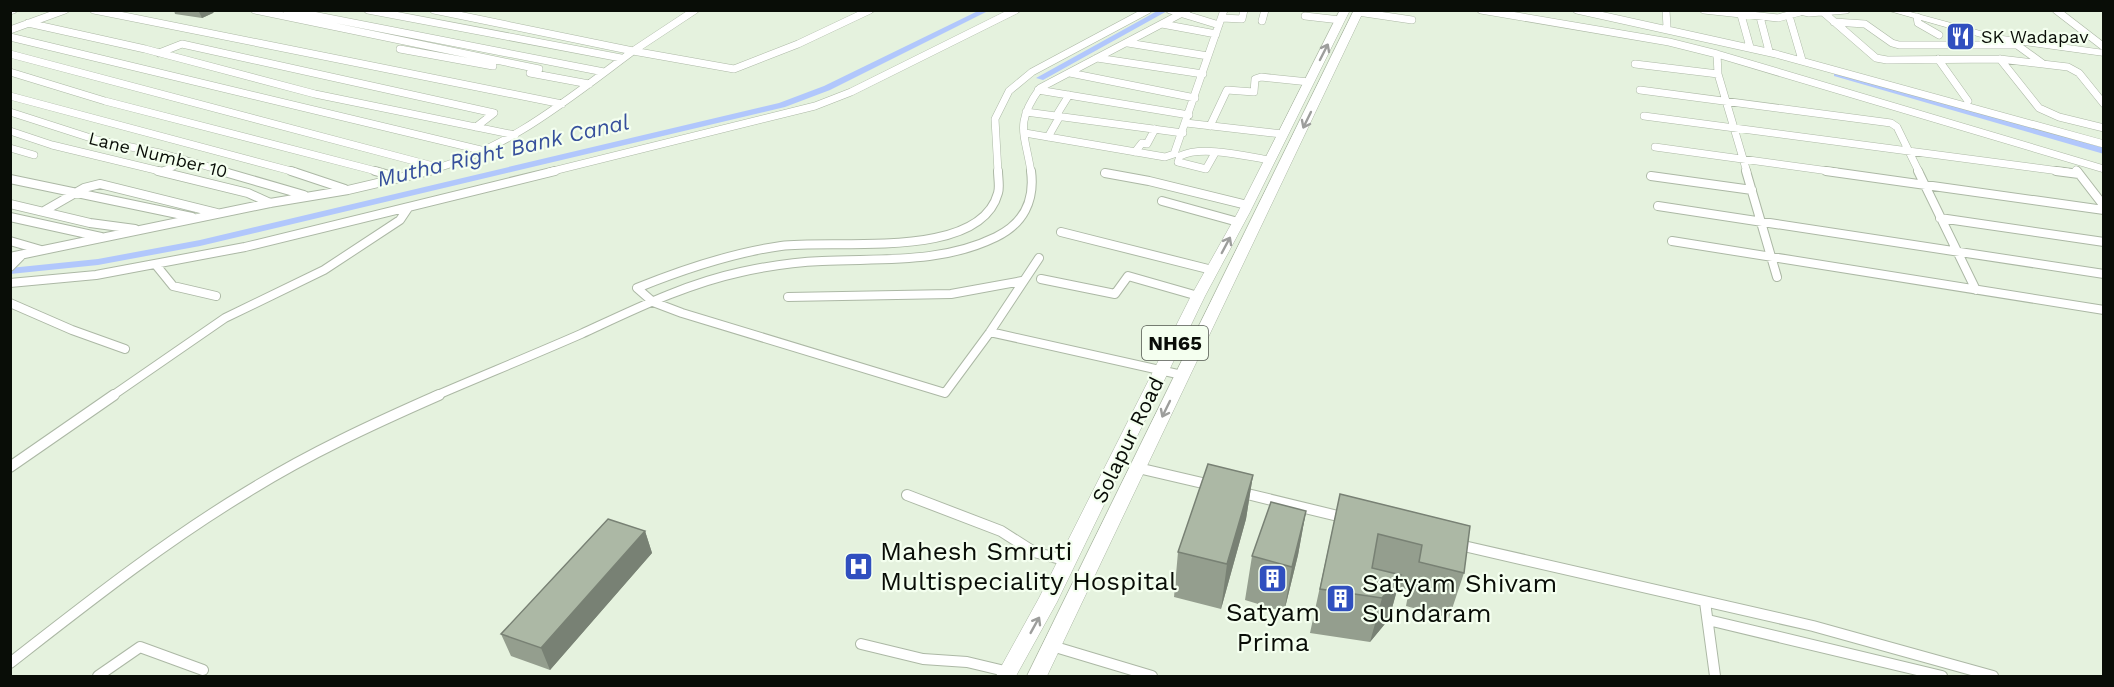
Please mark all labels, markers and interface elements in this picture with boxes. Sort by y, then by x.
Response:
restaurant icon: SK Wadapav [1944,21,1976,53]
place label: SK Wadapav [1981,26,2089,47]
one-way arrow [1319,44,1330,62]
water label: Mutha Right Bank Canal [375,109,632,192]
one-way arrow [1300,111,1312,129]
street label: Lane Number 10 [86,127,230,182]
one-way arrow [1220,237,1232,254]
road number: NH65 [1142,326,1208,360]
street label: Solapur Road [1086,373,1169,507]
one-way arrow [1160,399,1172,417]
place label: Mahesh Smruti Multispeciality Hospital [880,536,1177,596]
hospital icon: Mahesh Smruti Multispeciality Hospital [843,550,875,582]
building icon: Satyam Prima [1257,562,1289,594]
place label: Satyam Shivam Sundaram [1362,568,1557,628]
building icon: Satyam Shivam Sundaram [1325,582,1357,614]
place label: Satyam Prima [1226,597,1320,657]
one-way arrow [1029,617,1041,634]

